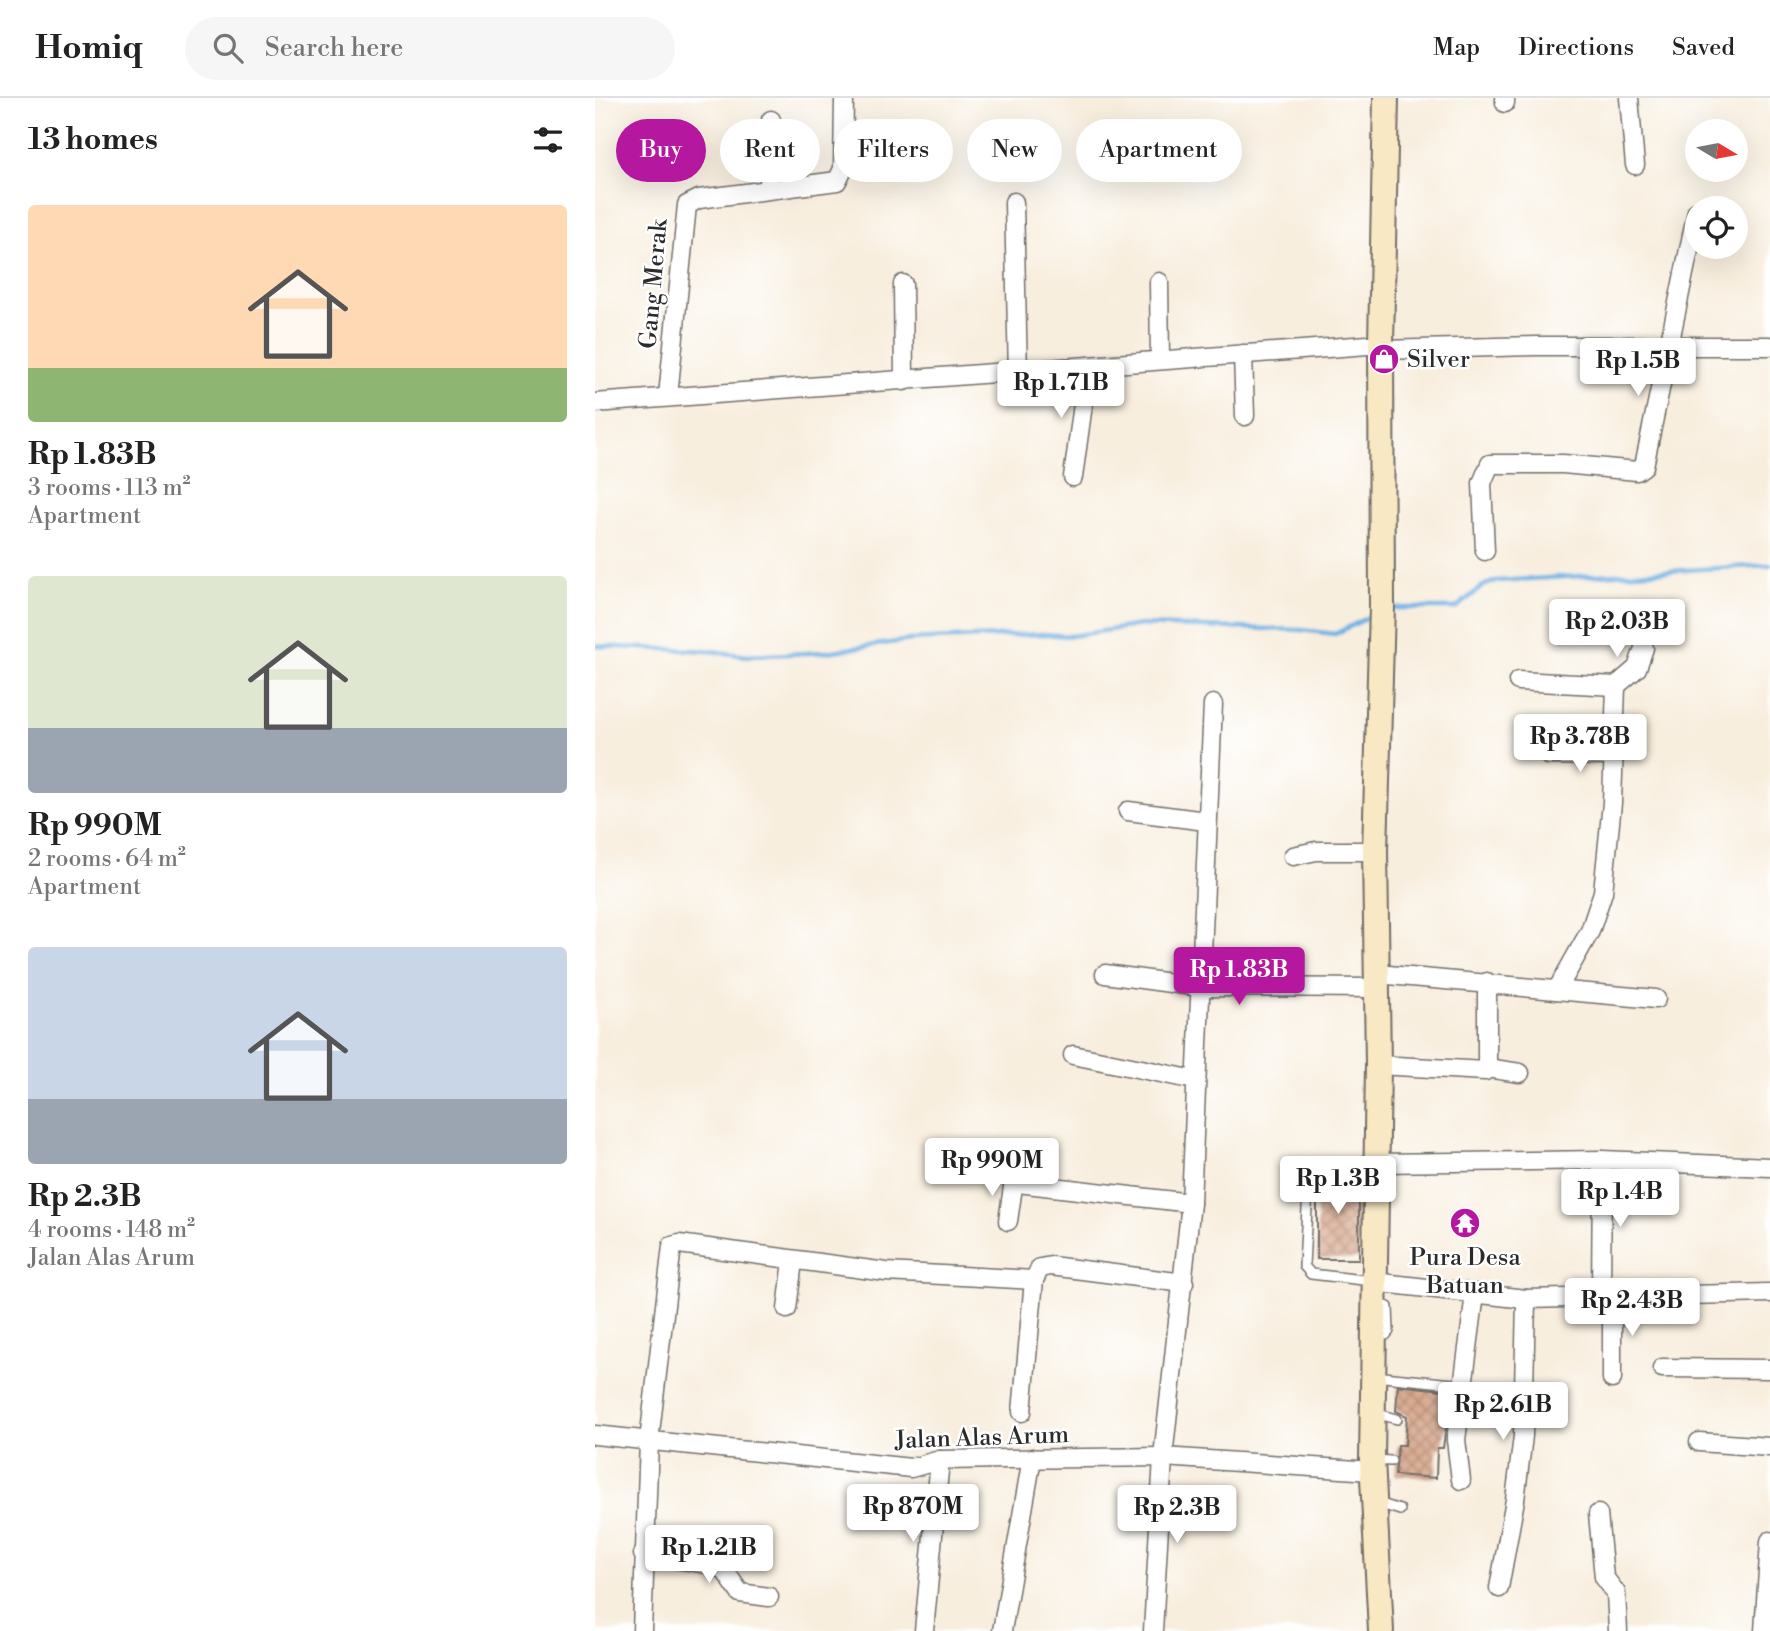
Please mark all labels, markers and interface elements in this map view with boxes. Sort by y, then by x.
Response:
search box [185,17,675,80]
text: Homiq [35,28,143,69]
icon: search [209,29,247,67]
text: Search here [265,32,403,64]
text: Map [1433,33,1480,63]
text: Directions [1518,33,1634,63]
text: Saved [1672,33,1735,63]
chip: Buy [616,119,706,182]
chip: Rent [720,119,820,182]
chip: Filters [834,119,953,182]
chip: New [967,119,1062,182]
chip: Apartment [1076,119,1242,182]
north arrow [1685,119,1748,182]
map controls [1685,119,1748,259]
text: 13 homes [28,121,158,159]
icon: filters [529,121,567,159]
button: locate [1685,196,1748,259]
street label: Gang Merak [633,217,675,350]
icon: home [235,251,361,377]
pin: Rp 1.5B [1573,338,1703,398]
shop icon: Silver [1367,342,1401,376]
place label: Silver [1407,345,1470,375]
text: Rp 1.5B [1596,347,1680,375]
pin: Rp 1.71B [989,360,1133,420]
text: Rp 1.71B [1013,369,1109,397]
text: Rp 1.83B [28,436,157,474]
text: 3 rooms · 113 m² [28,474,191,502]
text: Apartment [28,502,141,530]
pin: Rp 2.03B [1545,600,1689,659]
text: Rp 2.03B [1565,608,1669,636]
icon: home [235,622,361,748]
pin: Rp 3.78B [1508,714,1652,774]
text: Rp 3.78B [1530,723,1630,751]
text: Rp 990M [28,807,161,845]
text: 2 rooms · 64 m² [28,845,186,873]
text: Apartment [28,873,141,901]
pin: Rp 1.83B [1167,948,1311,1007]
text: Rp 1.83B [1190,956,1288,984]
icon: home [235,993,361,1119]
pin: Rp 990M [927,1138,1057,1198]
text: Rp 990M [941,1147,1043,1175]
pin: Rp 1.3B [1273,1156,1403,1216]
text: Rp 1.3B [1296,1165,1380,1193]
pin: Rp 1.4B [1555,1170,1685,1229]
text: Rp 2.3B [28,1178,142,1216]
text: Rp 1.4B [1577,1178,1663,1206]
temple icon: Pura Desa Batuan [1448,1206,1482,1240]
text: 4 rooms · 148 m² [28,1216,195,1244]
place label: Pura Desa Batuan [1409,1243,1521,1301]
text: Jalan Alas Arum [28,1244,195,1272]
pin: Rp 2.43B [1560,1278,1704,1338]
text: Rp 2.43B [1581,1287,1683,1315]
pin: Rp 2.61B [1431,1382,1575,1442]
text: Rp 2.61B [1454,1391,1552,1419]
street label: Jalan Alas Arum [893,1420,1070,1456]
pin: Rp 870M [848,1484,978,1544]
pin: Rp 2.3B [1112,1486,1242,1545]
text: Rp 870M [863,1493,963,1521]
text: Rp 2.3B [1133,1494,1221,1522]
pin: Rp 1.21B [637,1526,781,1585]
text: Rp 1.21B [661,1534,757,1562]

